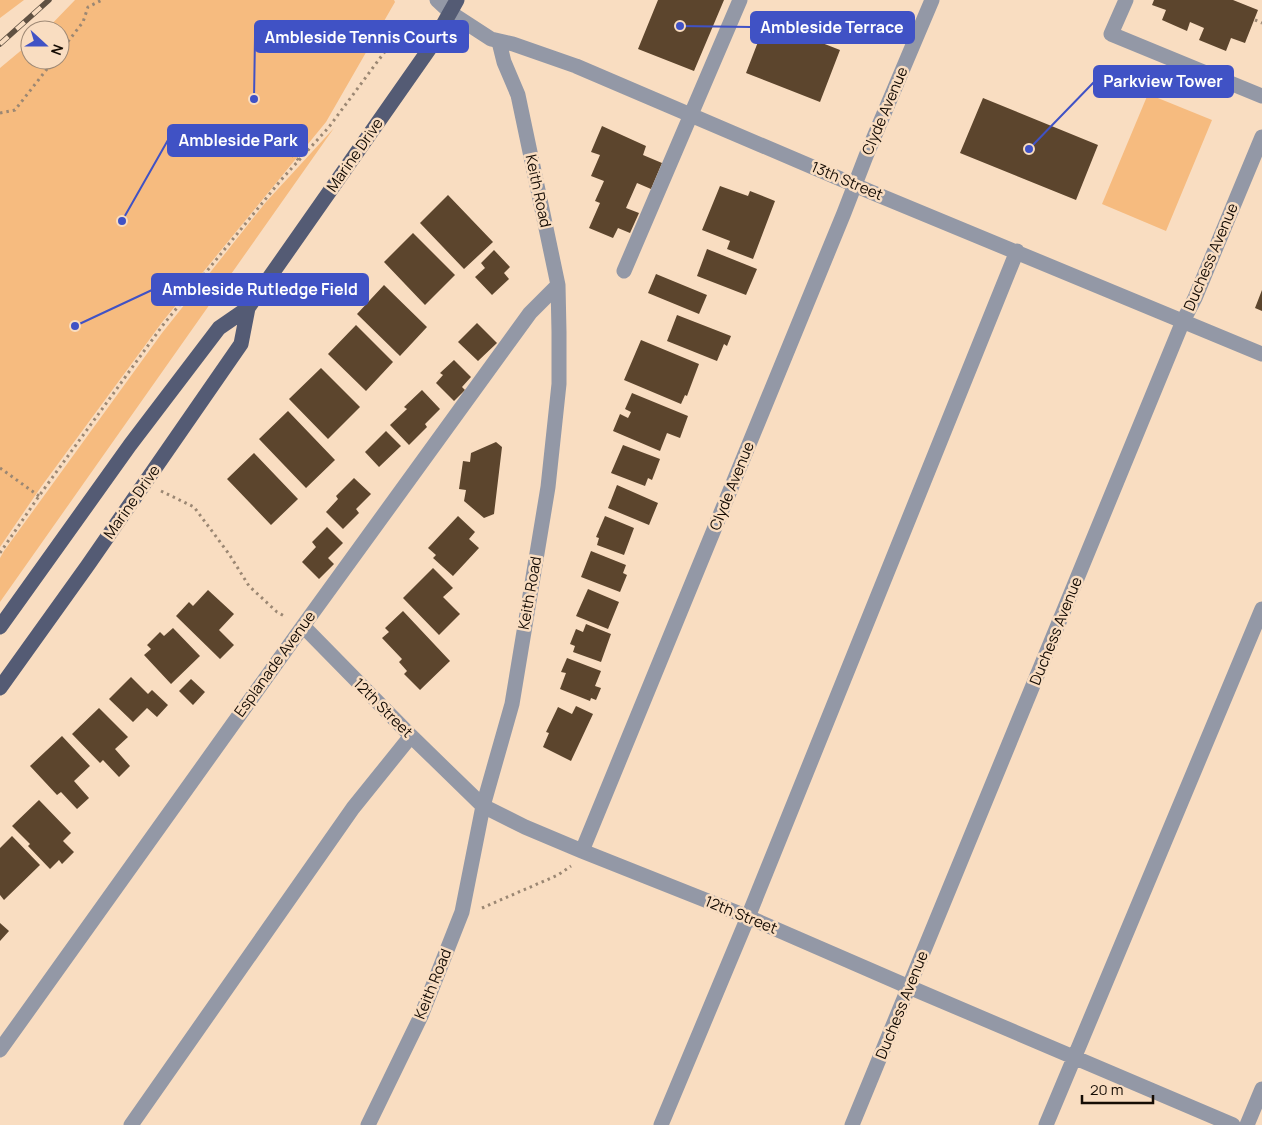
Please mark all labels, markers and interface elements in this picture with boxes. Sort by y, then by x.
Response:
callout: Ambleside Terrace [751,12,914,43]
text: Ambleside Terrace [760,16,904,38]
north arrow [20,20,70,70]
callout: Ambleside Tennis Courts [255,21,468,52]
text: Ambleside Tennis Courts [265,26,458,48]
text: N [47,42,68,58]
street label: Clyde Avenue [857,63,913,158]
callout: Parkview Tower [1094,66,1233,97]
text: Parkview Tower [1103,70,1223,92]
street label: Marine Drive [321,113,388,196]
callout: Ambleside Park [168,125,307,156]
text: Ambleside Park [178,129,298,151]
street label: Keith Road [521,152,556,229]
street label: 13th Street [808,156,886,205]
street label: Duchess Avenue [1178,200,1243,314]
callout: Ambleside Rutledge Field [152,274,368,305]
text: Ambleside Rutledge Field [162,278,358,300]
street label: Clyde Avenue [704,438,759,533]
street label: Marine Drive [98,460,165,543]
street label: Keith Road [513,555,546,631]
street label: Duchess Avenue [1024,573,1087,688]
street label: Esplanade Avenue [229,606,320,721]
street label: 12th Street [349,673,418,742]
street label: 12th Street [702,890,781,939]
street label: Keith Road [409,946,456,1022]
street label: Duchess Avenue [870,947,933,1062]
scale bar [1082,1072,1153,1104]
text: 20 m [1090,1079,1123,1100]

